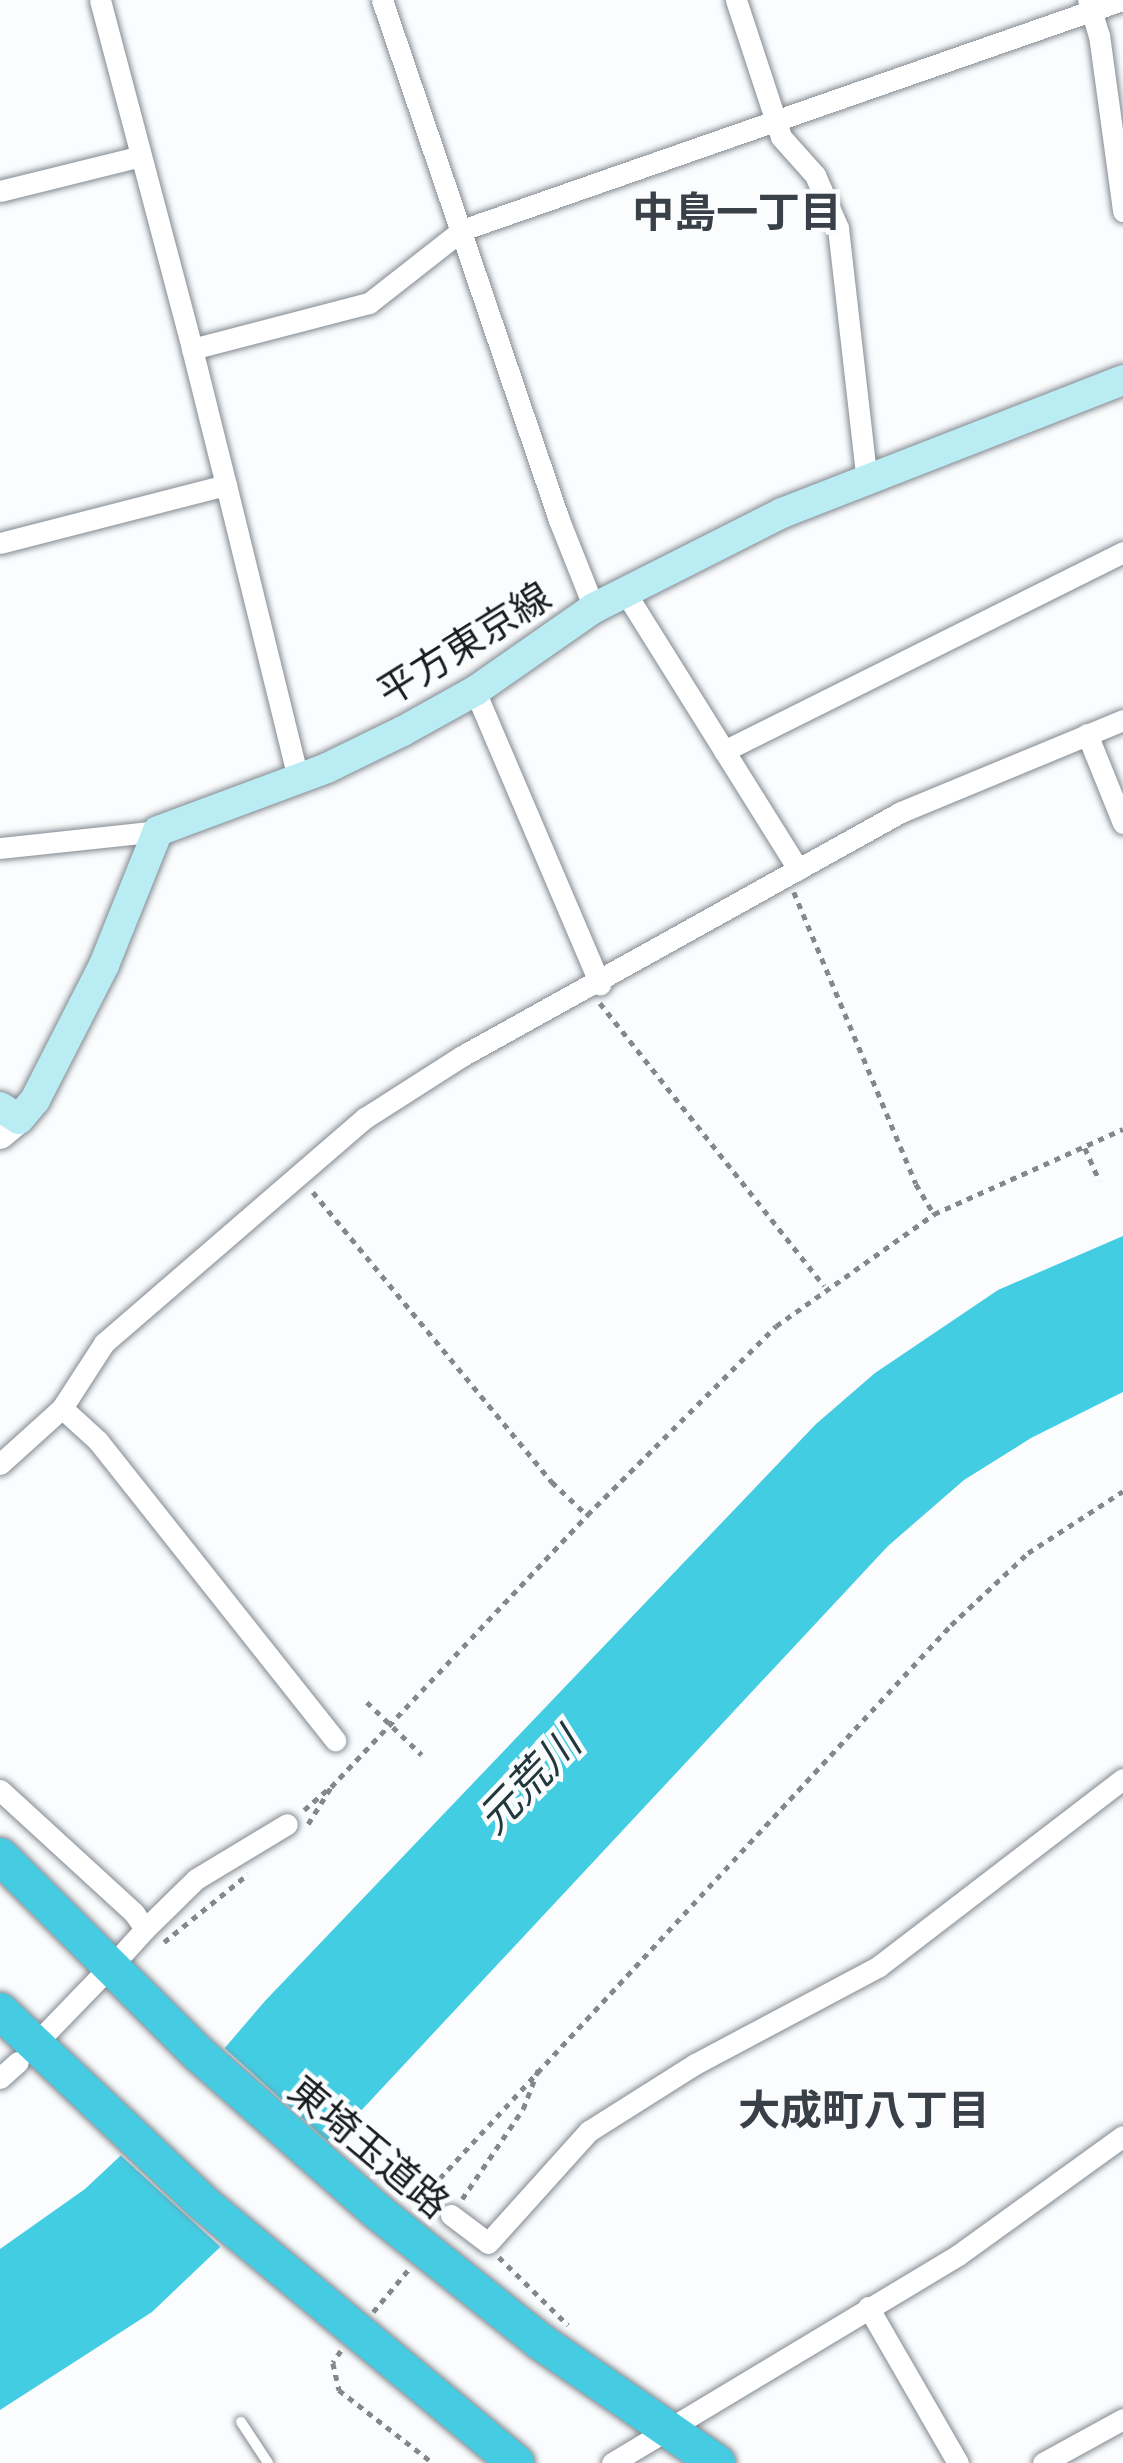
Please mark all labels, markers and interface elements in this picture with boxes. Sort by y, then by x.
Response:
district label: 中島一丁目 [632,186,842,236]
street label: 平方東京線 [369,572,559,716]
water label: 元荒川 [466,1717,590,1843]
street label: 東埼玉道路 [279,2066,459,2228]
district label: 大成町八丁目 [738,2084,990,2134]

